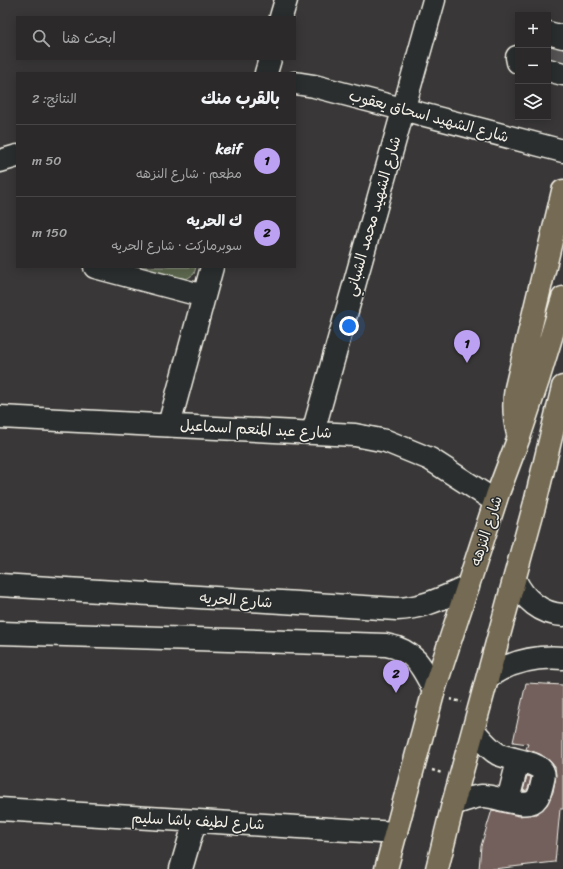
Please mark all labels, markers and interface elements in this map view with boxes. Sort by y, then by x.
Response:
map controls [515,12,551,120]
button: + [515,12,551,48]
search box [16,16,296,60]
text: ابحث هنا [62,25,116,51]
icon: search [30,27,52,49]
button: − [515,48,551,84]
street label: شارع الشهيد اسحاق يعقوب [346,82,512,150]
text: بالقرب منك [201,83,280,113]
button: layers [515,84,551,120]
text: النتائج: 2 [32,87,77,110]
street label: شارع الشهيد محمد الشباني [338,133,408,299]
text: keif [216,136,242,162]
text: 50 m [32,149,62,172]
text: 1 [264,149,270,172]
text: مطعم · شارع النزهه [136,162,242,185]
text: ك الحريه [187,208,242,234]
text: 150 m [32,221,67,244]
text: 2 [263,221,271,244]
text: سوبرماركت · شارع الحريه [111,234,242,257]
your location [339,316,359,336]
pin: 1 [454,330,480,363]
street label: شارع عبد المنعم اسماعيل [179,412,333,446]
street label: شارع النزهه [462,492,510,570]
street label: شارع الحريه [199,584,273,616]
pin: 2 [383,660,409,693]
street label: شارع لطيف باشا سليم [131,805,265,837]

